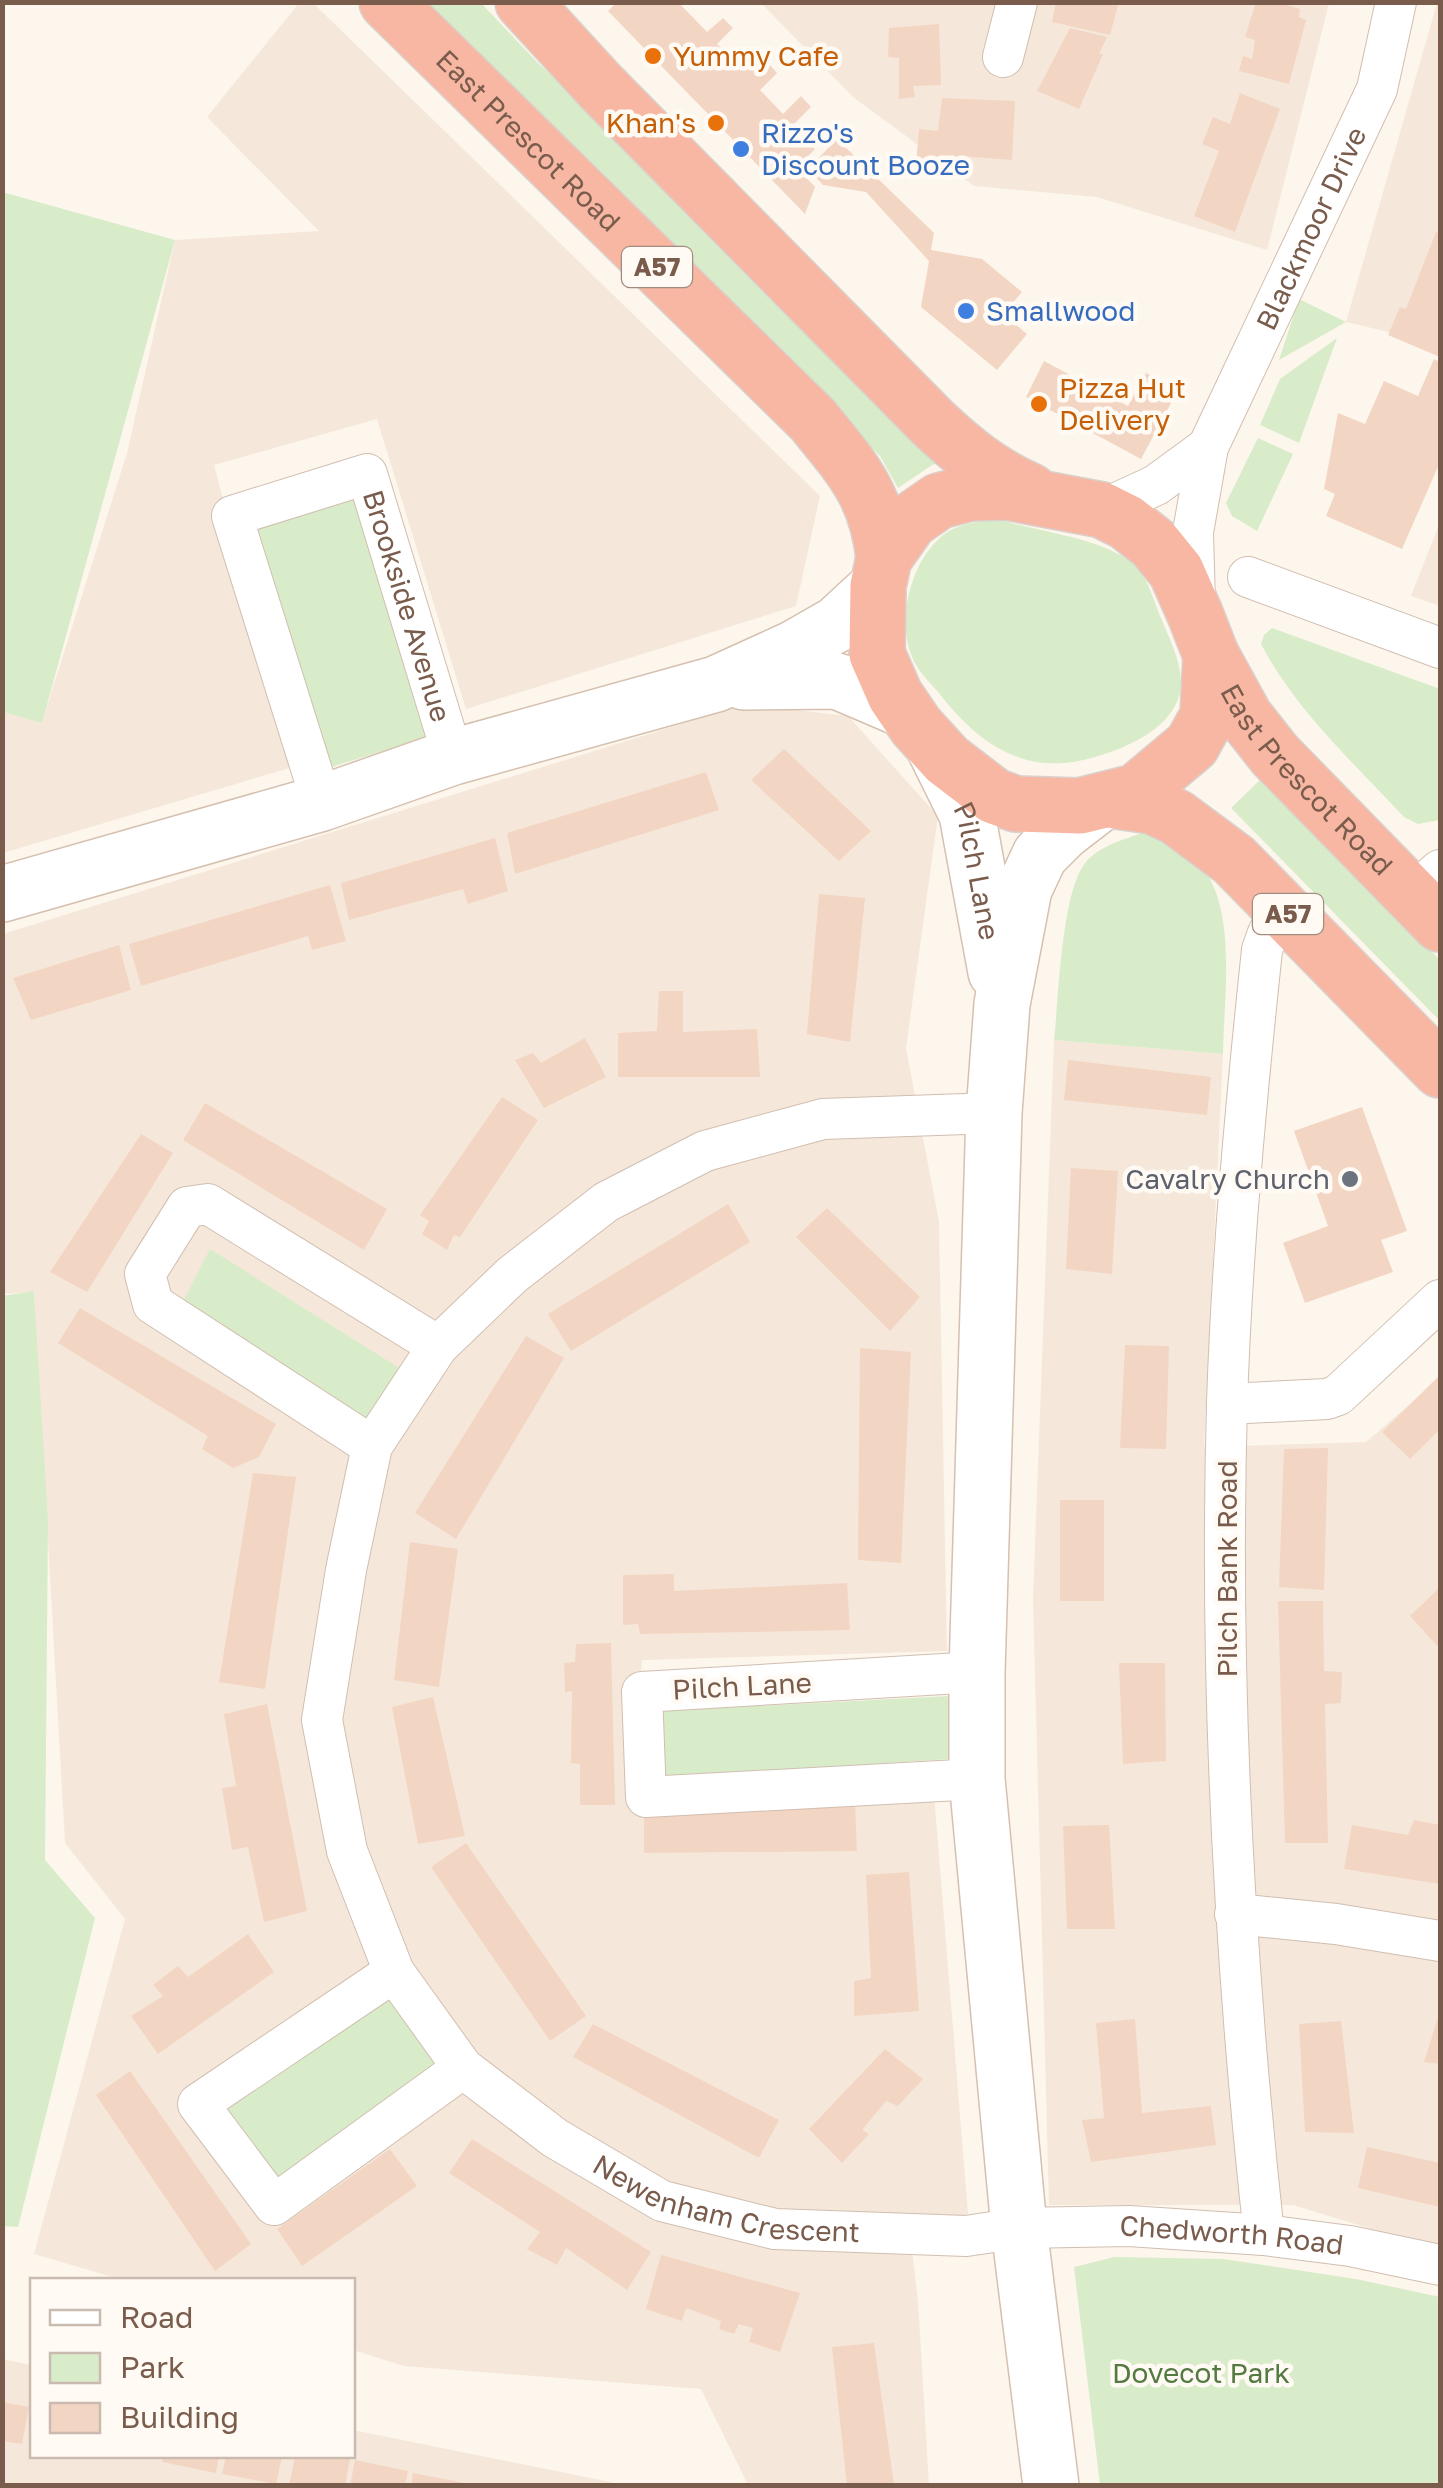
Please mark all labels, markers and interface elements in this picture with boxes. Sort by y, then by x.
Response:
place label: Yummy Cafe [673,39,839,72]
street label: East Prescot Road [430,43,628,238]
marker: Yummy Cafe [642,45,664,67]
place label: Khan's [606,106,696,139]
marker: Khan's [705,112,727,134]
place label: Rizzo's Discount Booze [761,116,970,181]
street label: Blackmoor Drive [1249,122,1373,335]
marker: Rizzo's Discount Booze [730,138,752,160]
road number: A57 [622,247,692,287]
place label: Smallwood [986,294,1135,327]
marker: Smallwood [955,300,977,322]
place label: Pizza Hut Delivery [1059,371,1186,436]
marker: Pizza Hut Delivery [1028,393,1050,415]
street label: Brookside Avenue [357,486,458,726]
street label: East Prescot Road [1214,678,1400,882]
street label: Pilch Lane [947,796,1007,943]
road number: A57 [1253,894,1323,934]
place label: Cavalry Church [1125,1162,1330,1195]
marker: Cavalry Church [1339,1168,1361,1190]
street label: Pilch Bank Road [1210,1460,1243,1678]
street label: Pilch Lane [671,1665,813,1706]
street label: Newenham Crescent [587,2147,860,2248]
street label: Chedworth Road [1119,2208,1345,2261]
legend [30,2278,355,2458]
text: Road [120,2299,194,2335]
text: Park [120,2349,185,2385]
park label: Dovecot Park [1112,2356,1290,2389]
text: Building [120,2399,239,2435]

